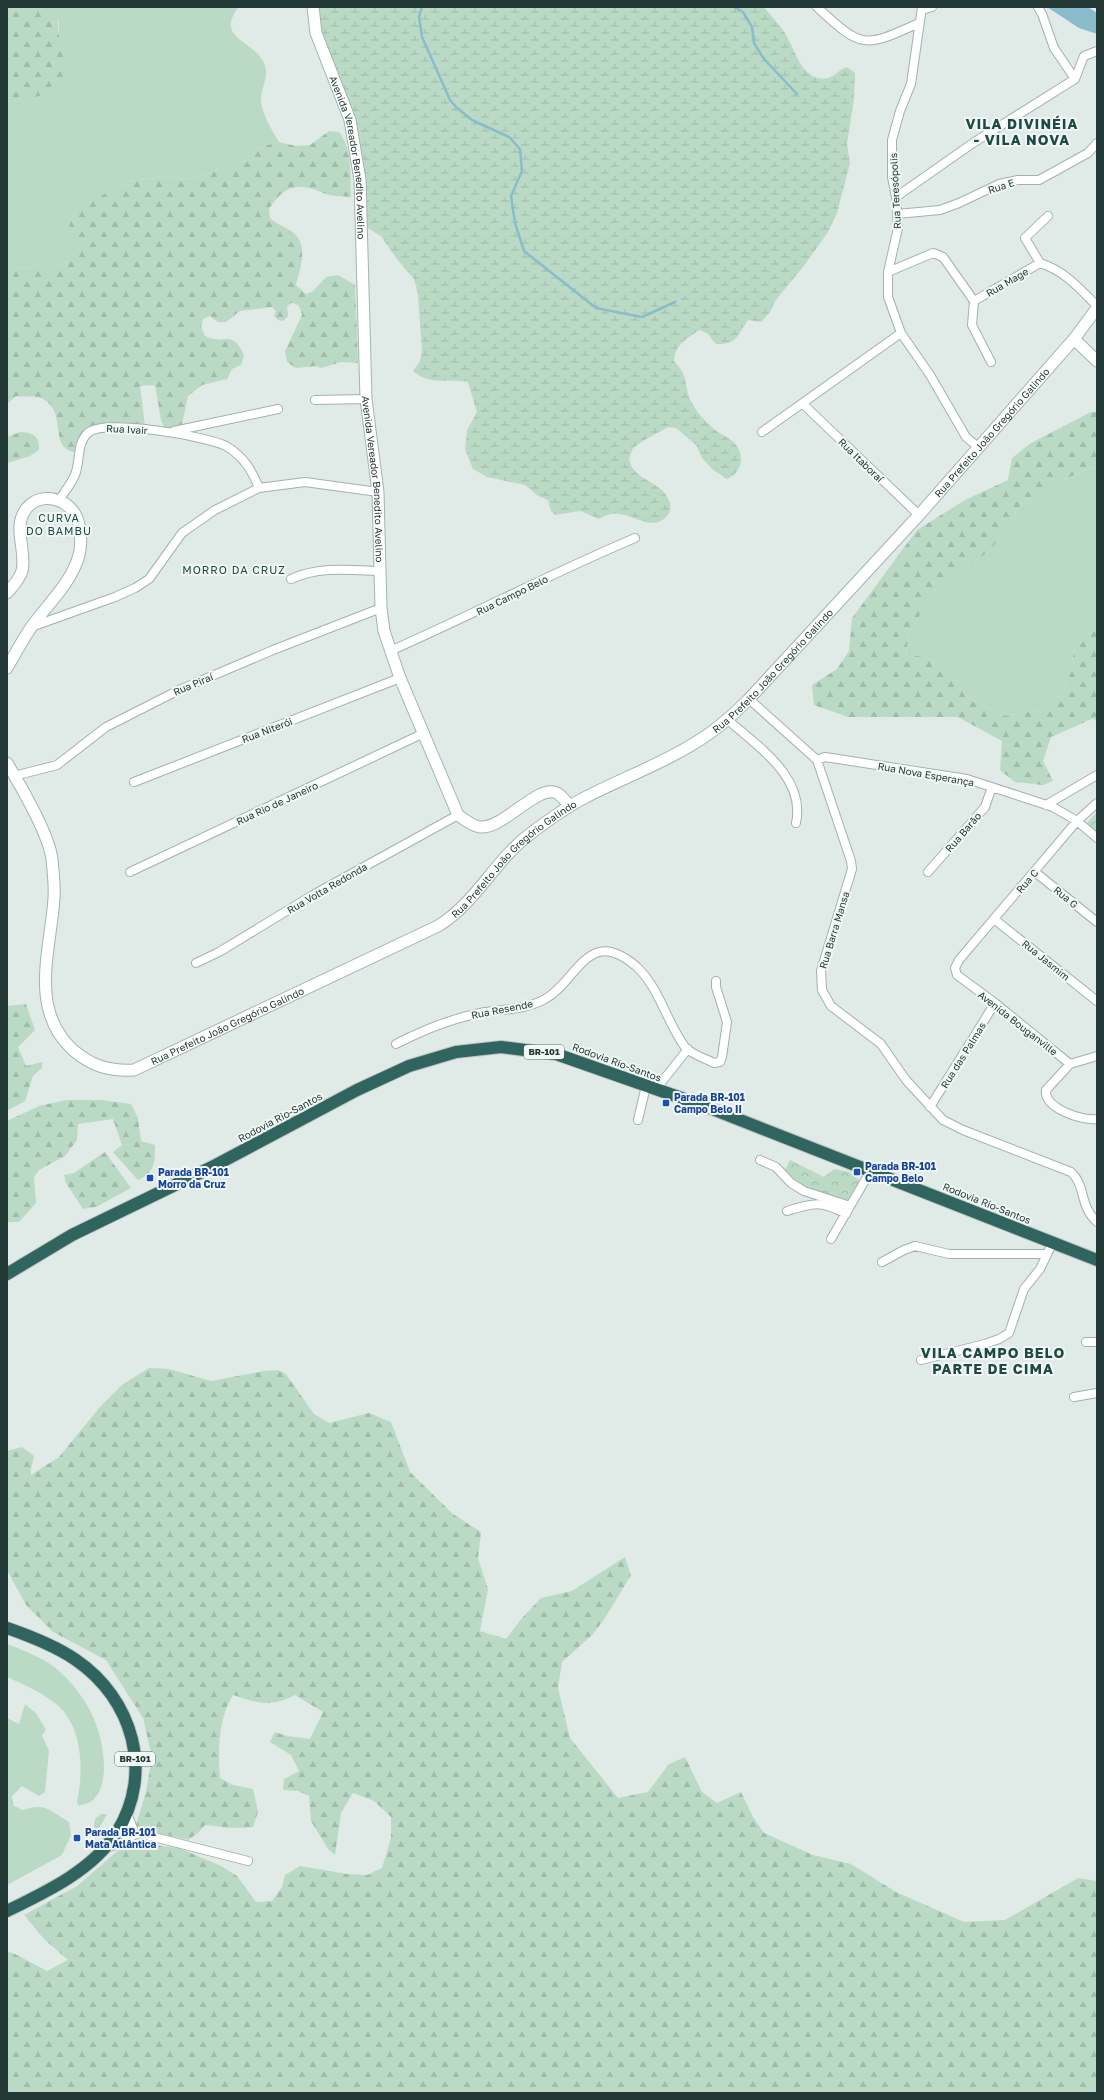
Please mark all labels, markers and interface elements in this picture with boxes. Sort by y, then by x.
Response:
street label: Avenida Vereador Benedito Avelino [327,74,368,239]
district label: VILA DIVINÉIA - VILA NOVA [966,115,1078,148]
street label: Rua Teresópolis [887,153,903,229]
street label: Rua E [986,176,1016,196]
street label: Rua Mage [984,265,1031,299]
street label: Rua Prefeito João Gregório Galindo [932,365,1052,499]
street label: Avenida Vereador Benedito Avelino [360,396,386,563]
street label: Rua Ivair [106,422,148,436]
street label: Rua Itaboraí [836,436,887,485]
district label: CURVA DO BAMBU [26,511,92,537]
district label: MORRO DA CRUZ [182,563,286,576]
street label: Rua Campo Belo [474,572,550,618]
street label: Rua Prefeito João Gregório Galindo [710,606,835,735]
street label: Rua Piraí [171,670,216,698]
street label: Rua Niterói [240,715,294,745]
street label: Rua Nova Esperança [877,760,975,788]
street label: Rua Rio de Janeiro [234,779,320,827]
street label: Rua Prefeito João Gregório Galindo [449,797,579,920]
street label: Rua Barão [943,810,983,854]
street label: Rua Volta Redonda [285,860,369,916]
street label: Rua C [1013,867,1041,895]
street label: Rua G [1051,884,1081,910]
street label: Rua Barra Mansa [817,890,851,970]
street label: Rua Jasmim [1020,937,1072,983]
street label: Rua Prefeito João Gregório Galindo [149,984,306,1067]
street label: Avenida Bouganville [976,988,1060,1058]
street label: Rua Resende [470,997,534,1021]
street label: Rua das Palmas [938,1020,988,1090]
street label: Rodovia Rio-Santos [571,1040,663,1084]
road number: BR-101 [524,1045,564,1059]
street label: Rodovia Rio-Santos [236,1090,324,1144]
place label: Parada BR-101 Campo Belo II [674,1091,745,1115]
marker: Parada BR-101 Campo Belo II [661,1098,671,1108]
place label: Parada BR-101 Campo Belo [865,1160,936,1184]
place label: Parada BR-101 Morro da Cruz [158,1166,229,1190]
marker: Parada BR-101 Campo Belo [852,1167,862,1177]
marker: Parada BR-101 Morro da Cruz [145,1173,155,1183]
street label: Rodovia Rio-Santos [941,1180,1033,1226]
district label: VILA CAMPO BELO PARTE DE CIMA [921,1344,1065,1377]
road number: BR-101 [115,1752,155,1766]
place label: Parada BR-101 Mata Atlântica [85,1826,156,1850]
marker: Parada BR-101 Mata Atlântica [72,1833,82,1843]

